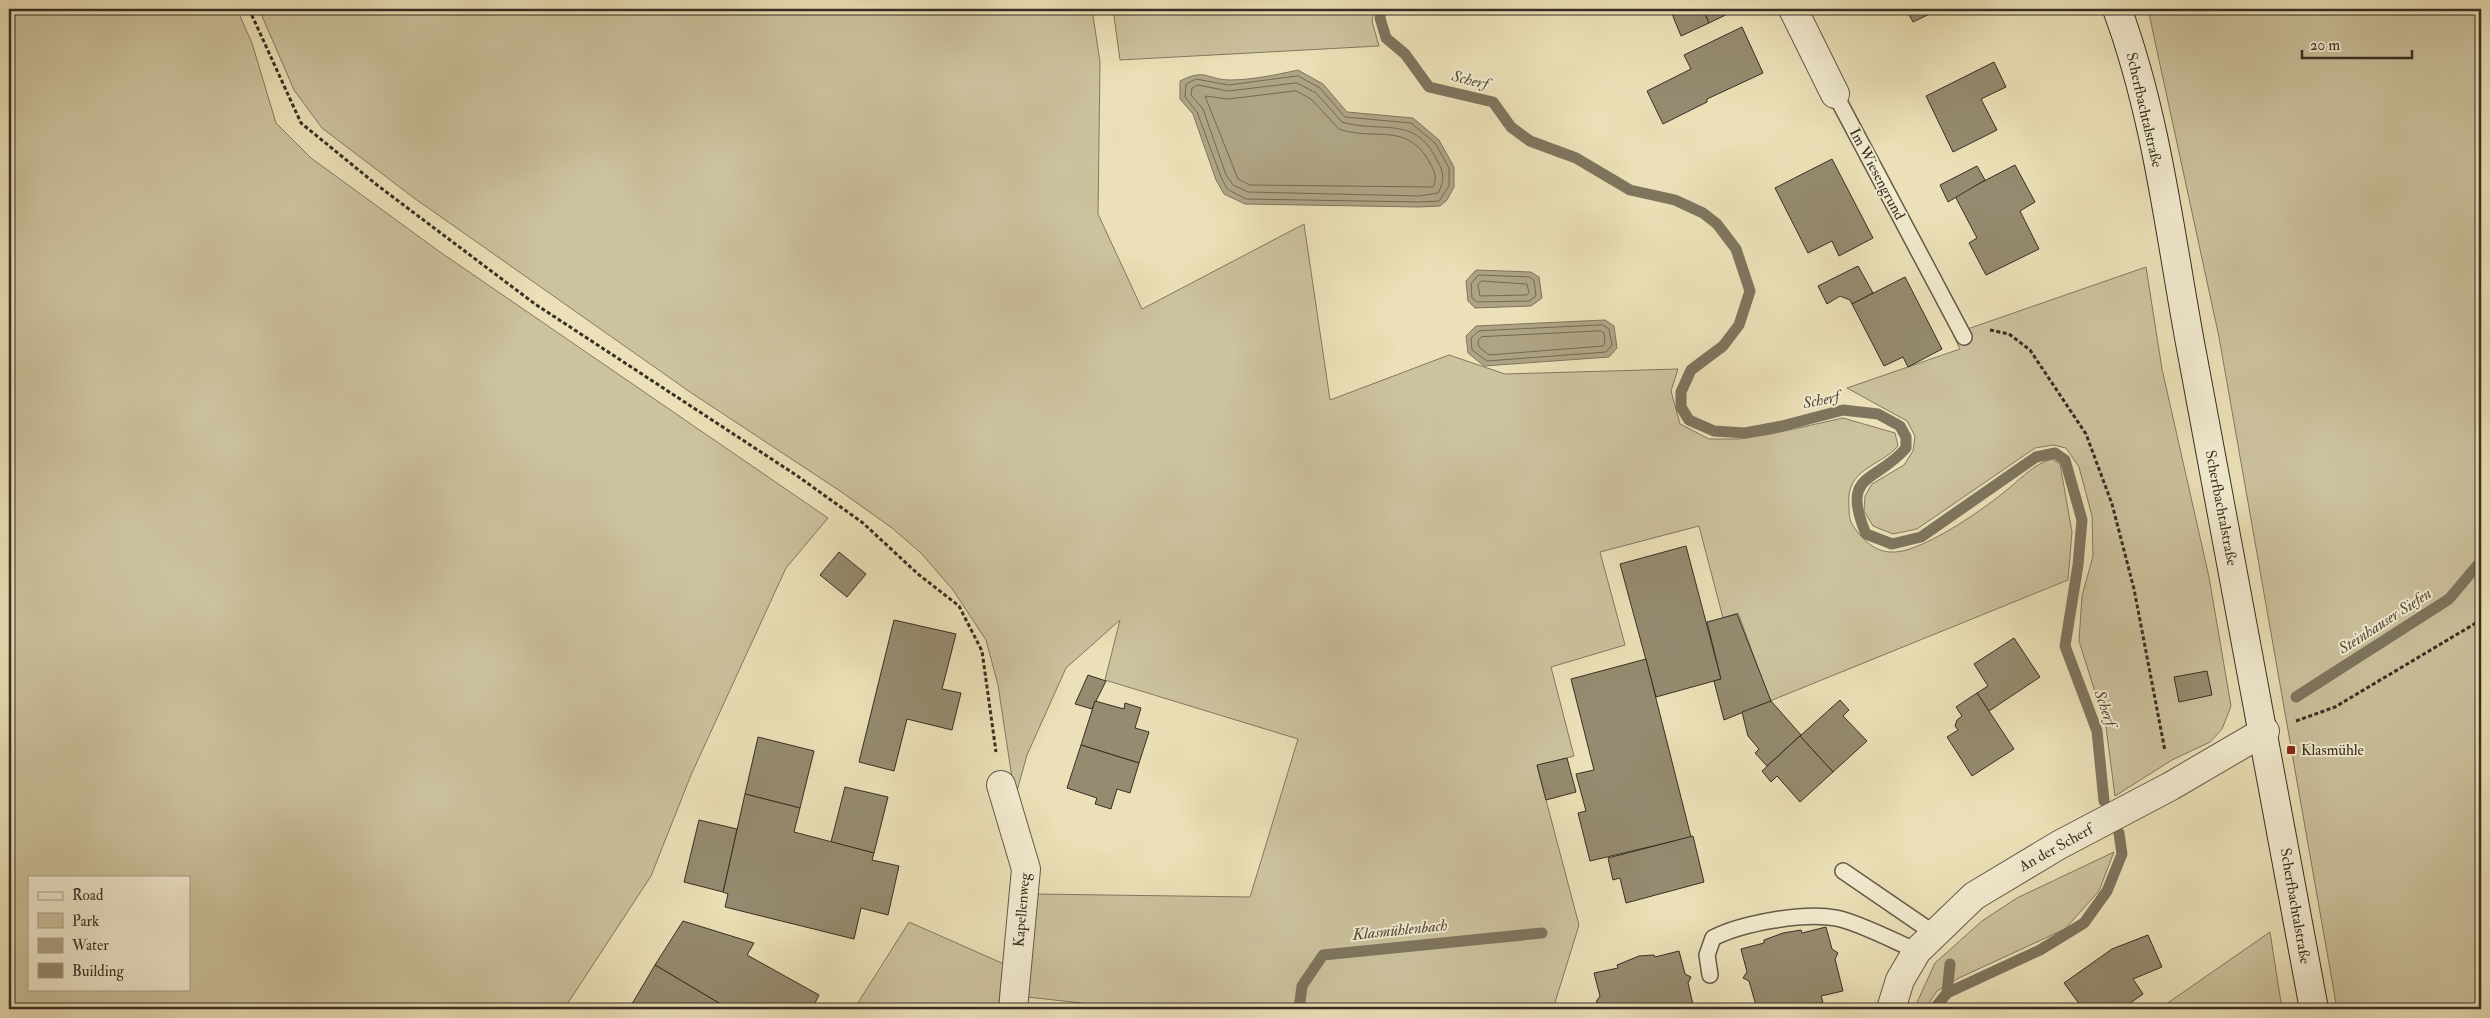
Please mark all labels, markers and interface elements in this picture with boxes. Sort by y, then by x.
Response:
scale bar [2302,28,2412,60]
text: 20 m [2310,36,2340,55]
street label: Scherfbachtalstraße [2122,51,2166,169]
water label: Scherf [1449,66,1494,95]
street label: Im Wiesengrund [1845,125,1909,224]
water label: Scherf [1800,386,1845,413]
street label: Scherfbachtalstraße [2200,449,2242,567]
water label: Steinhauser Siefen [2334,583,2435,659]
water label: Scherf [2089,686,2122,733]
place label: Klasmühle [2301,741,2364,760]
marker: Klasmühle [2285,744,2297,756]
street label: An der Scherf [2015,819,2098,877]
street label: Scherfbachtalstraße [2275,847,2315,965]
street label: Kapellenweg [1009,871,1036,948]
legend [28,876,190,990]
text: Road [72,886,104,905]
text: Park [72,912,99,931]
water label: Klasmühlenbach [1350,915,1449,945]
text: Water [71,936,109,955]
text: Building [72,962,124,981]

